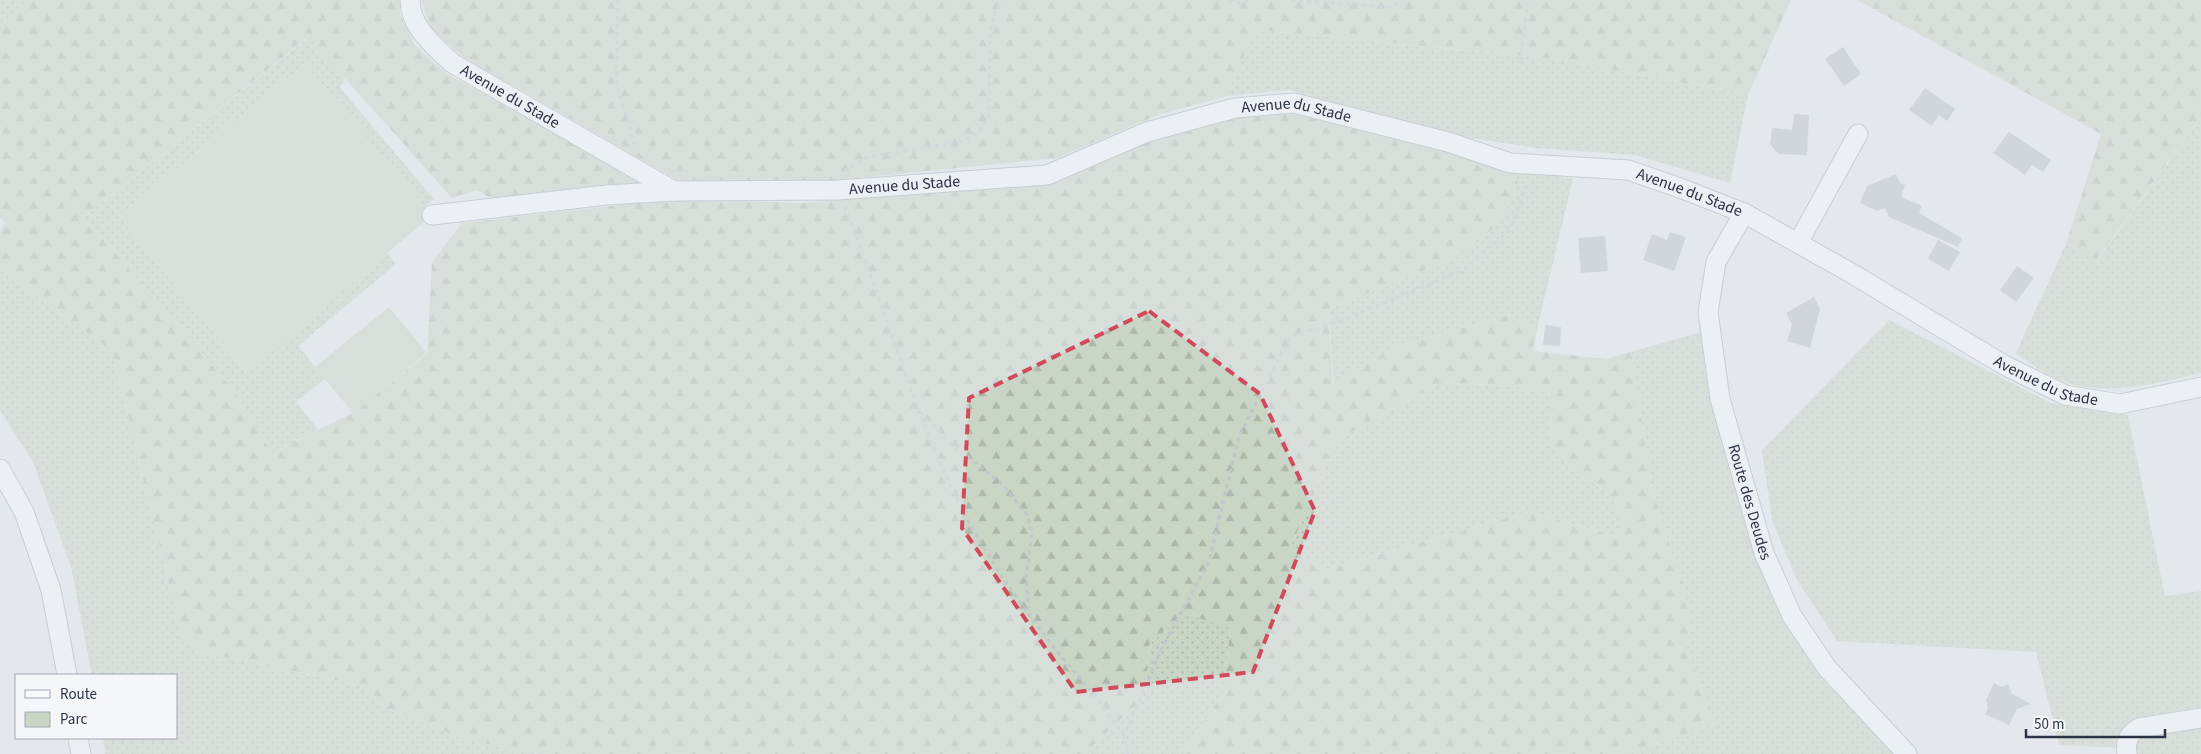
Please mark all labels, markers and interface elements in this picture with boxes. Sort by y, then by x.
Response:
street label: Avenue du Stade [456,59,564,134]
street label: Avenue du Stade [1240,92,1354,128]
street label: Avenue du Stade [1633,163,1746,222]
street label: Avenue du Stade [848,170,961,200]
street label: Avenue du Stade [1989,350,2100,411]
street label: Route des Deudes [1722,442,1777,564]
legend [15,674,178,739]
text: Route [60,684,97,705]
scale bar [2026,706,2165,738]
text: Parc [60,709,87,730]
text: 50 m [2034,714,2064,735]

